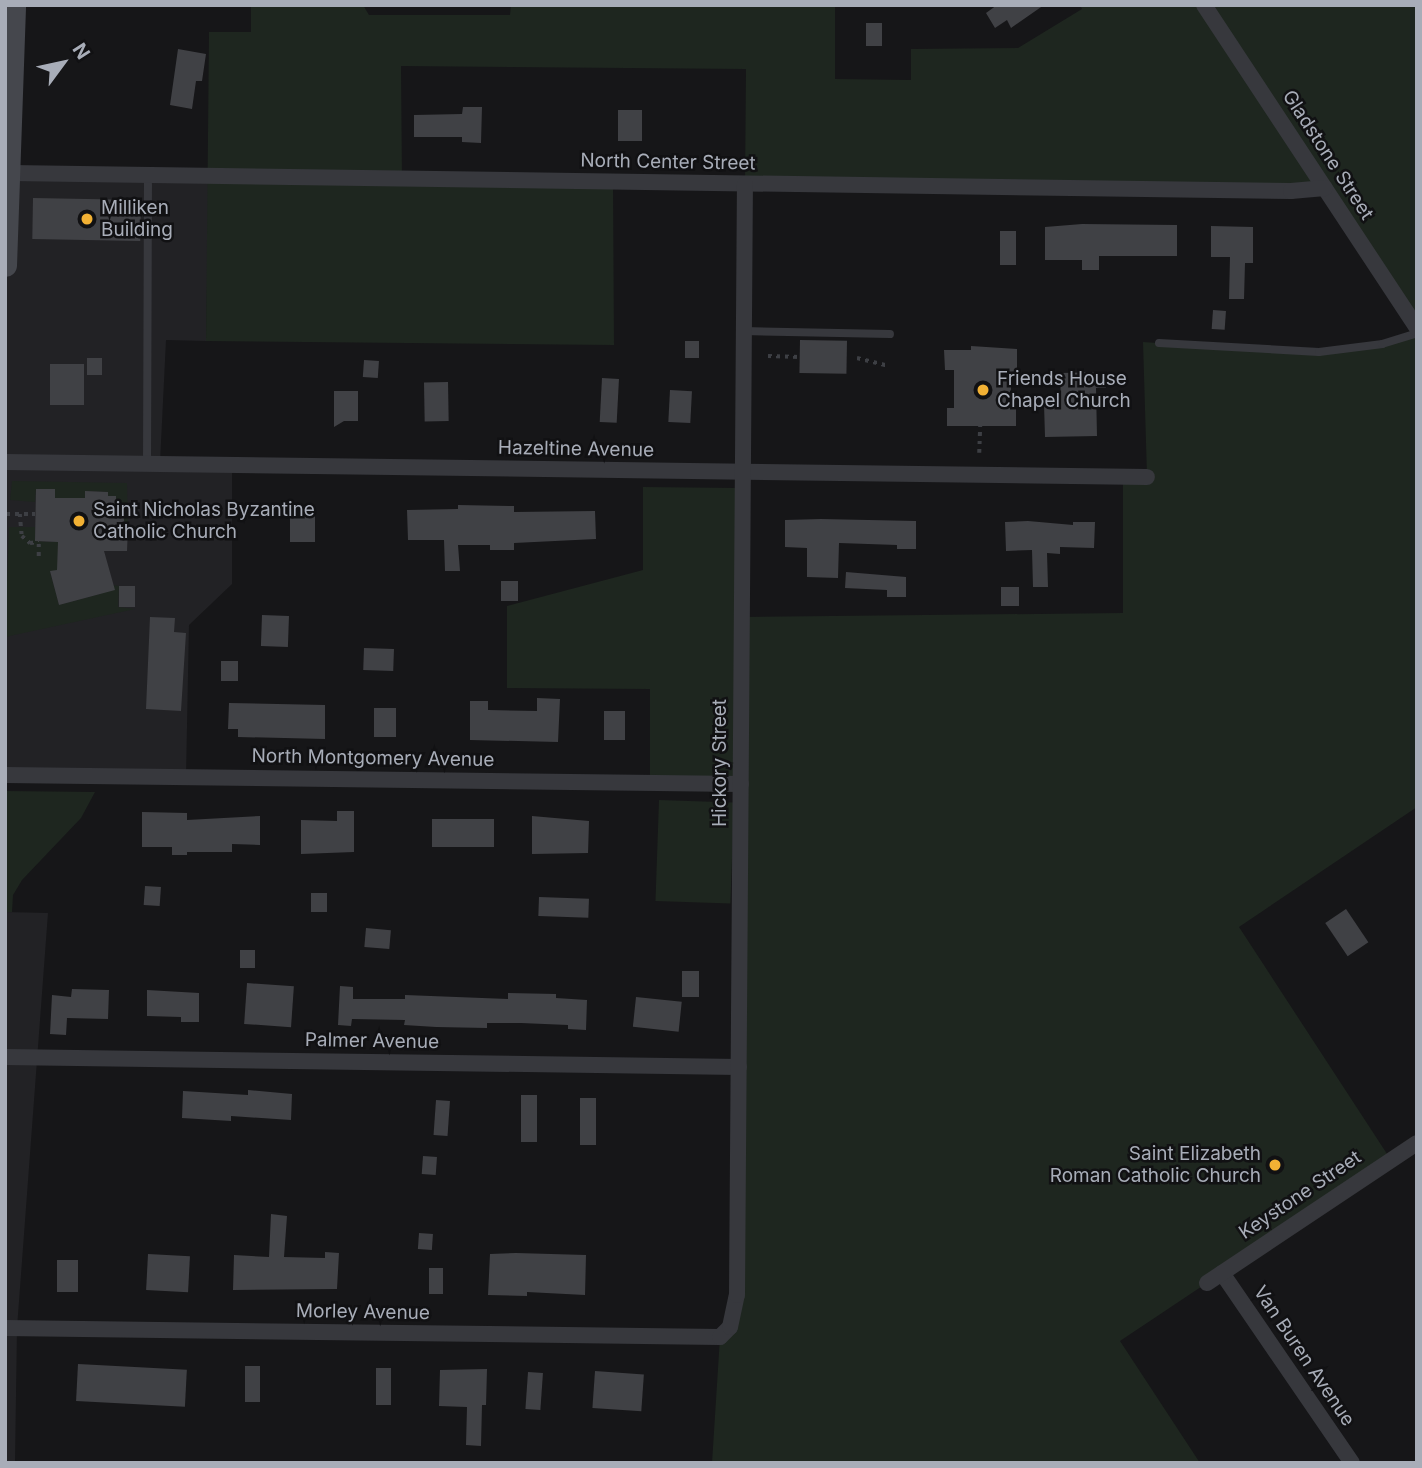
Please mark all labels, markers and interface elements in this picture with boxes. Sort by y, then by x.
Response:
north arrow [28,28,98,98]
text: N [67,39,95,64]
street label: Gladstone Street [1278,86,1378,224]
street label: North Center Street [580,149,756,175]
place label: Milliken Building [101,197,173,241]
marker: Milliken Building [79,211,95,227]
place label: Friends House Chapel Church [997,368,1131,412]
marker: Friends House Chapel Church [975,382,991,398]
street label: Hazeltine Avenue [498,436,654,462]
place label: Saint Nicholas Byzantine Catholic Church [93,499,315,543]
marker: Saint Nicholas Byzantine Catholic Church [71,513,87,529]
street label: Hickory Street [709,699,731,827]
street label: North Montgomery Avenue [251,744,495,772]
street label: Palmer Avenue [305,1028,439,1054]
place label: Saint Elizabeth Roman Catholic Church [1050,1143,1261,1187]
street label: Keystone Street [1235,1146,1365,1244]
marker: Saint Elizabeth Roman Catholic Church [1267,1157,1283,1173]
street label: Van Buren Avenue [1249,1282,1359,1430]
street label: Morley Avenue [296,1299,430,1325]

